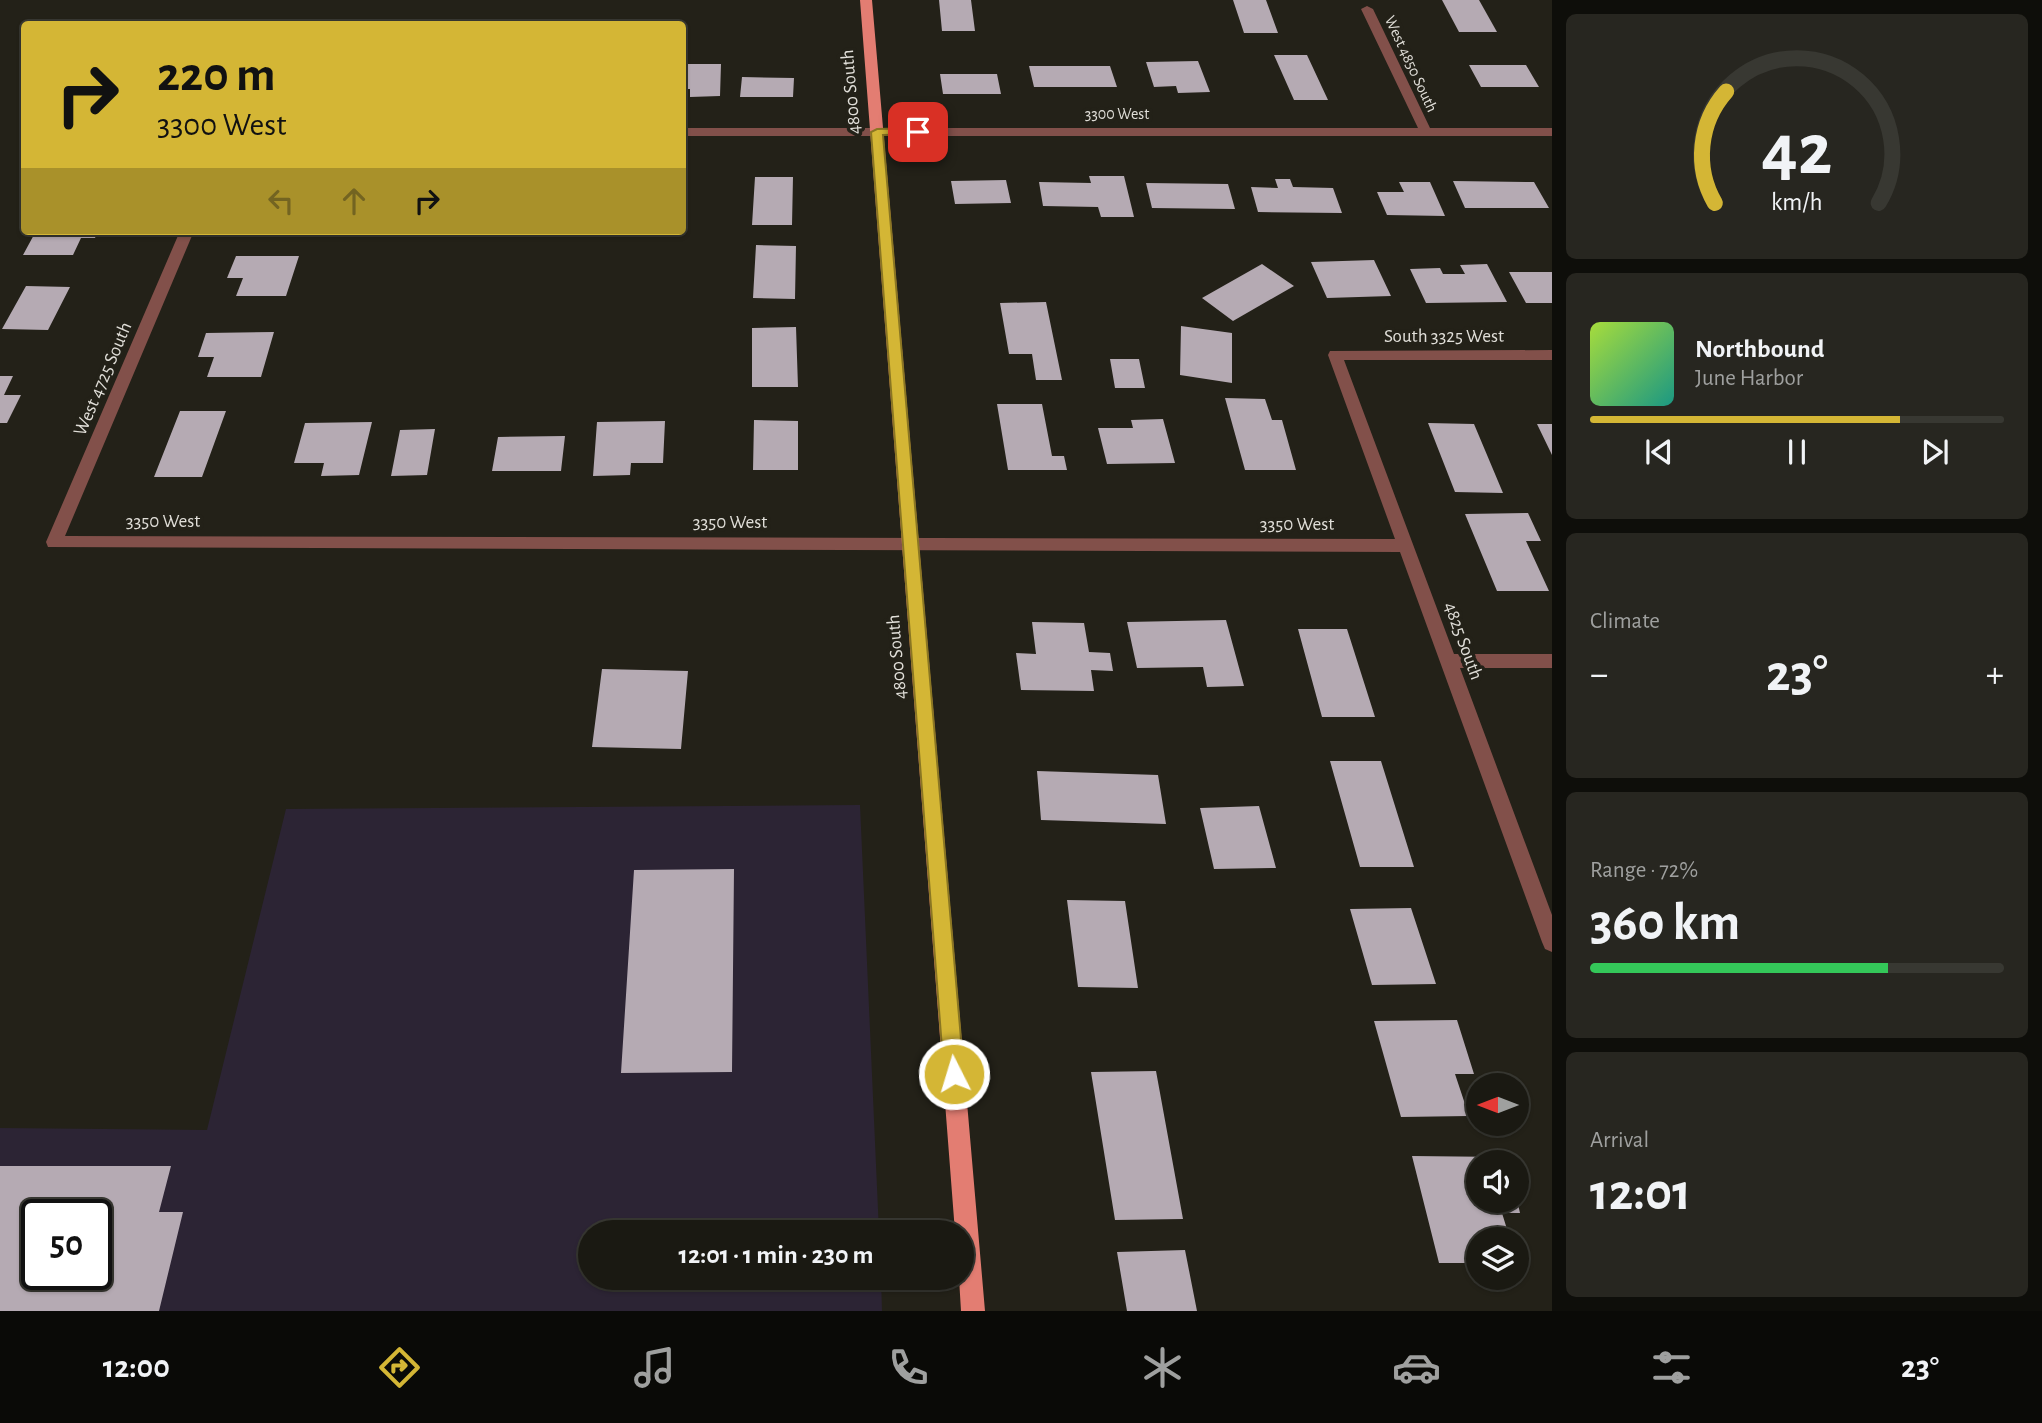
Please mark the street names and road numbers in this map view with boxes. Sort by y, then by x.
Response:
street label: West 4850 South [1382,13,1440,115]
street label: 4800 South [838,49,864,135]
street label: 3300 West [1085,106,1149,122]
street label: West 4725 South [71,319,135,439]
street label: South 3325 West [1384,327,1504,346]
street label: 3350 West [126,512,200,531]
street label: 3350 West [693,513,767,532]
street label: 3350 West [1260,515,1334,534]
street label: 4825 South [1440,599,1486,683]
street label: 4800 South [884,614,910,700]

